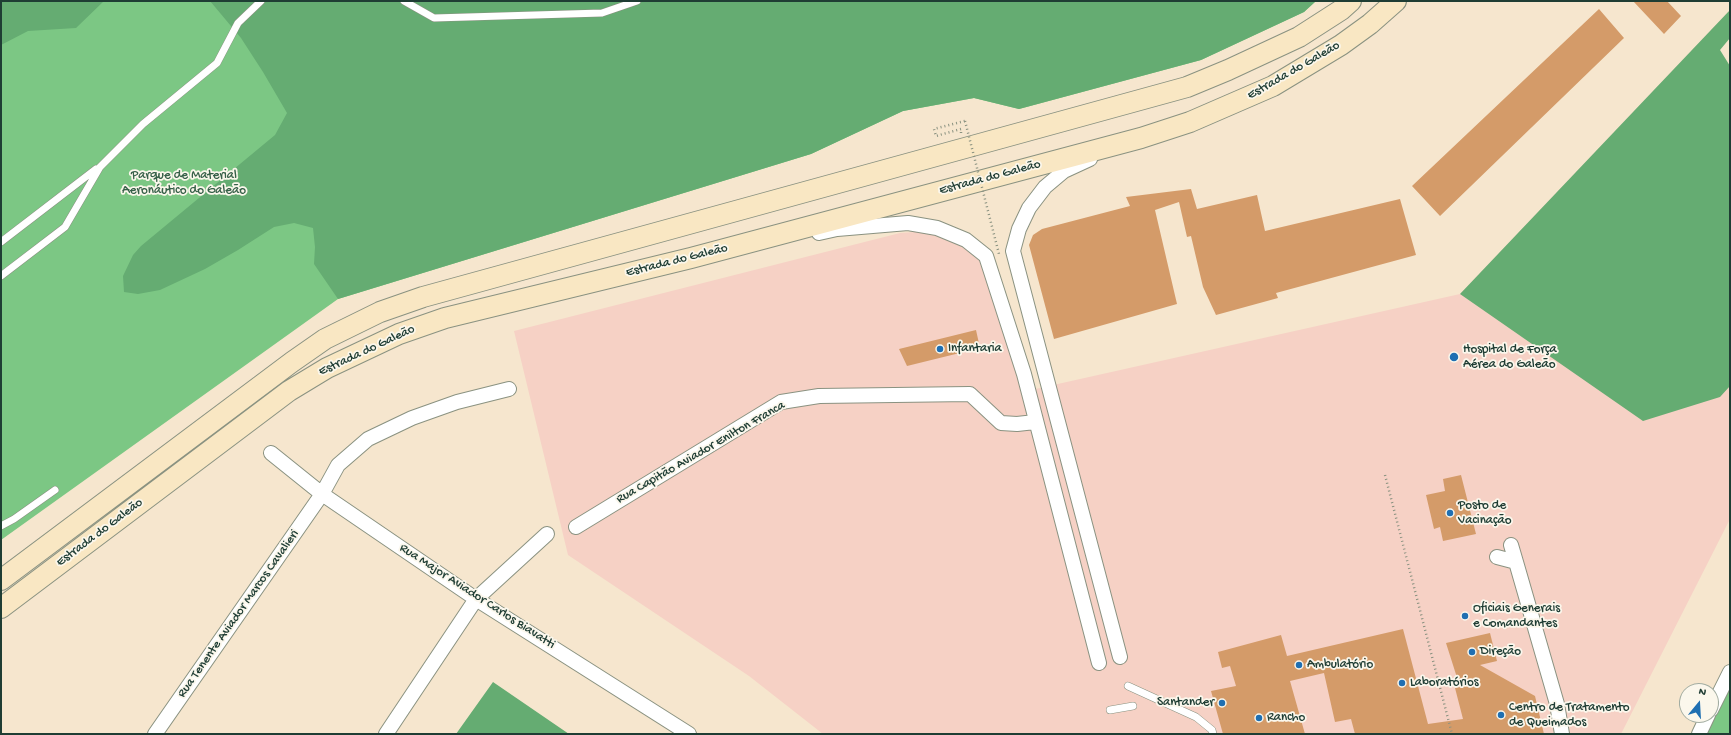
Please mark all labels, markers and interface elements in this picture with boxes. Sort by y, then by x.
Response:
street label: Estrada do Galeão [1245,38,1343,104]
street label: Estrada do Galeão [938,157,1042,199]
park label: Parque de Material Aeronáutico do Galeão [122,168,246,199]
street label: Estrada do Galeão [625,241,729,281]
street label: Estrada do Galeão [316,322,418,380]
place label: Infantaria [948,341,1002,357]
place label: Hospital de Força Aérea do Galeão [1463,342,1557,373]
marker: Infantaria [935,344,945,354]
marker: Hospital de Força Aérea do Galeão [1448,351,1460,363]
street label: Rua Capitão Aviador Enilton Franca [614,398,788,508]
street label: Estrada do Galeão [54,495,146,571]
place label: Posto de Vacinação [1458,498,1511,529]
marker: Posto de Vacinação [1445,508,1455,518]
street label: Rua Tenente Aviador Marcos Cavalieri [175,527,303,701]
street label: Rua Major Aviador Carlos Biavatti [396,541,558,653]
place label: Oficiais Generais e Comandantes [1473,601,1560,632]
marker: Oficiais Generais e Comandantes [1460,611,1470,621]
place label: Direção [1480,644,1521,660]
marker: Direção [1467,647,1477,657]
place label: Ambulatório [1307,657,1373,673]
marker: Ambulatório [1294,660,1304,670]
place label: Laboratórios [1410,675,1478,691]
marker: Laboratórios [1397,678,1407,688]
north arrow [1679,683,1719,723]
text: N [1697,686,1708,699]
place label: Santander [1157,695,1214,711]
marker: Santander [1217,698,1227,708]
place label: Centro de Tratamento de Queimados [1509,700,1630,731]
place label: Rancho [1267,710,1305,726]
marker: Centro de Tratamento de Queimados [1496,710,1506,720]
marker: Rancho [1254,713,1264,723]

